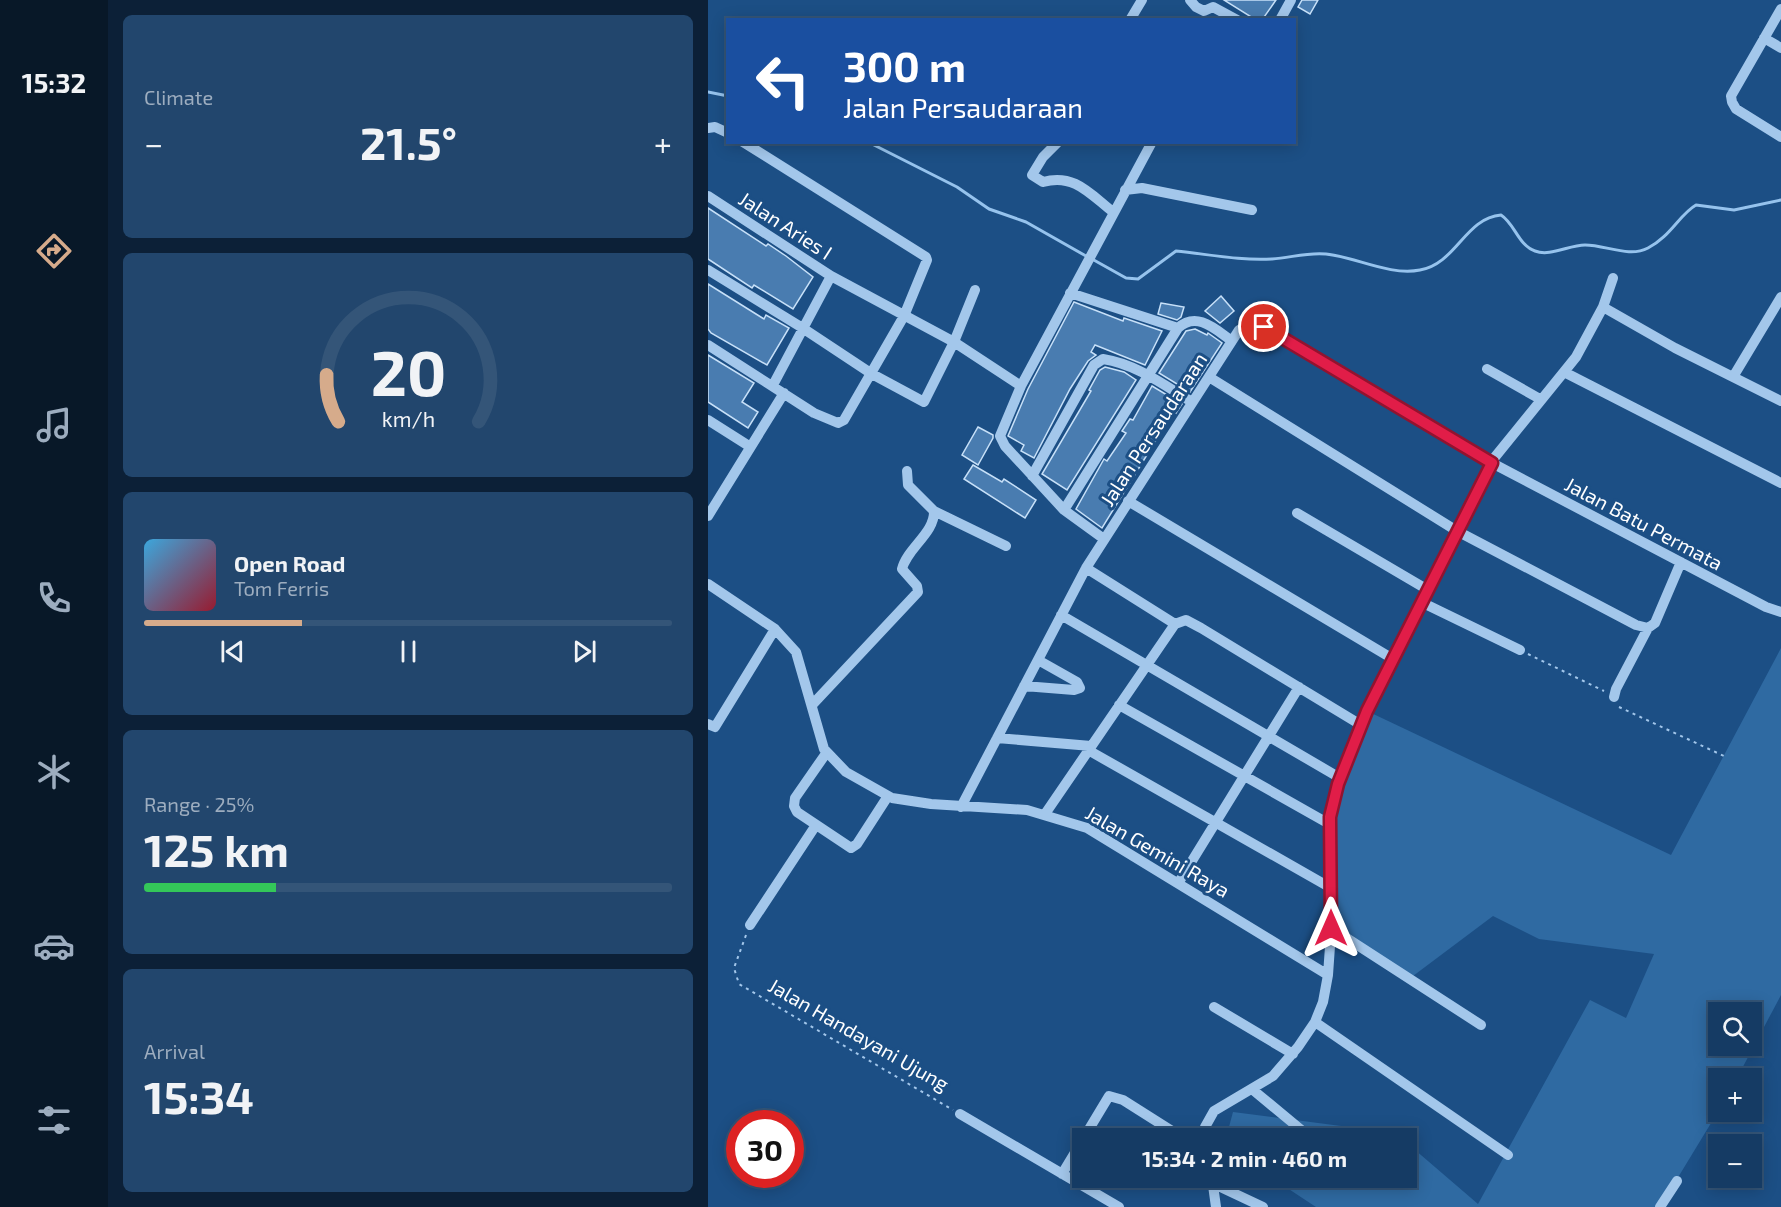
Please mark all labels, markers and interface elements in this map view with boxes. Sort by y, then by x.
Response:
text: 300 m [843,40,966,90]
icon: left [744,42,822,120]
text: 15:32 [22,66,86,98]
text: Climate [144,85,213,109]
text: Jalan Persaudaraan [843,91,1083,123]
text: 21.5° [360,115,457,169]
text: − [144,123,163,163]
text: + [654,123,672,163]
street label: Jalan Aries I [735,186,837,264]
icon: directions [33,230,75,272]
pin [1238,301,1289,352]
icon: arrive [1247,310,1280,343]
text: 20 [370,334,446,409]
street label: Jalan Persaudaraan [1095,348,1211,510]
icon: music [33,404,75,446]
text: km/h [381,407,435,432]
street label: Jalan Batu Permata [1561,471,1727,575]
text: Open Road [234,550,346,576]
text: Tom Ferris [234,576,329,600]
icon: phone [33,577,75,619]
icon: previous [216,635,249,668]
icon: pause [392,635,425,668]
icon: next [568,635,601,668]
icon: climate [33,751,75,793]
text: Range · 25% [144,792,254,816]
street label: Jalan Gemini Raya [1082,800,1234,902]
text: 125 km [144,822,289,876]
position arrow [1299,896,1363,960]
icon: car [33,925,75,967]
street label: Jalan Handayani Ujung [765,973,953,1095]
map controls [1708,1002,1762,1188]
button: search [1708,1002,1762,1056]
text: Arrival [144,1039,205,1063]
button: + [1708,1068,1762,1122]
text: 15:34 [144,1069,254,1123]
icon: filters [33,1099,75,1141]
speed limit sign: 30 [726,1110,804,1188]
button: − [1708,1134,1762,1188]
text: 15:34 · 2 min · 460 m [1142,1145,1347,1171]

